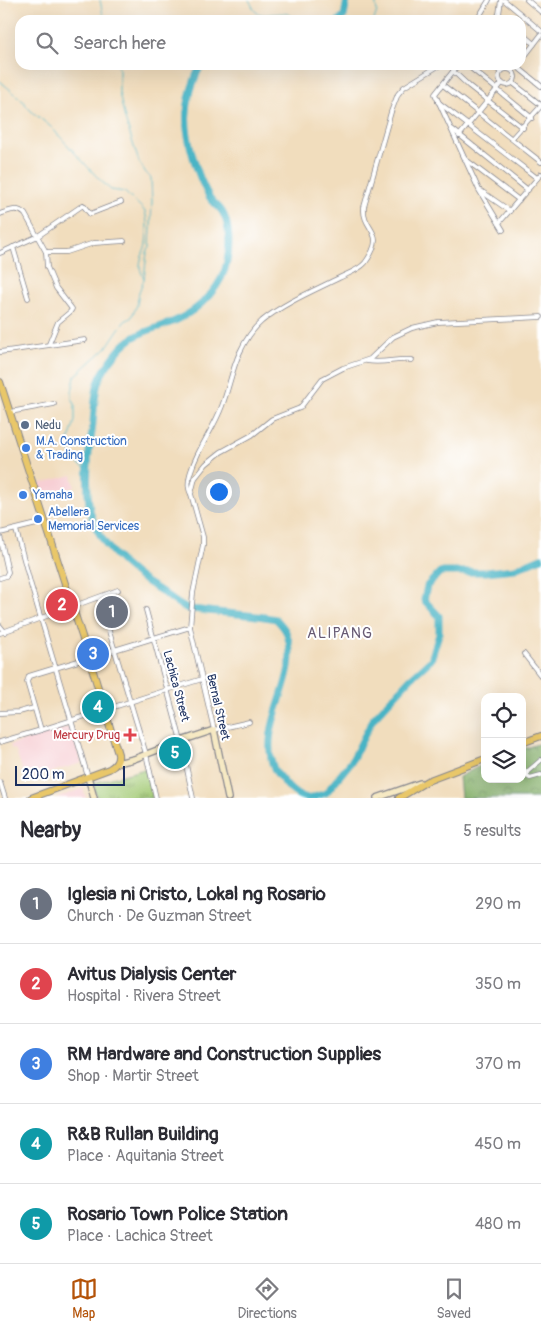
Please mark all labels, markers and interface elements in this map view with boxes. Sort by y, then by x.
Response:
search box [15,15,526,70]
icon: search [33,29,61,57]
text: Search here [73,31,166,55]
place label: Nedu [35,418,61,433]
marker: Nedu [19,419,31,431]
place label: M.A. Construction & Trading [36,434,127,463]
marker: M.A. Construction & Trading [20,442,32,454]
your location [206,479,232,505]
place label: Yamaha [32,488,73,503]
marker: Yamaha [17,489,29,501]
place label: Abellera Memorial Services [48,505,140,534]
marker: Abellera Memorial Services [32,513,44,525]
pin: 2 [46,586,78,624]
pin: 1 [96,593,128,631]
district label: ALIPANG [307,624,373,643]
pin: 3 [77,635,109,673]
street label: Lachica Street [159,649,193,723]
street label: Bernal Street [203,672,233,742]
pin: 4 [82,688,114,726]
map controls [481,693,526,783]
button: locate [481,693,526,738]
place label: Mercury Drug [53,728,120,743]
marker: Mercury Drug [124,729,136,741]
pin: 5 [159,734,191,772]
button: layers [481,738,526,783]
scale bar [15,763,125,786]
text: 200 m [22,766,64,783]
text: Nearby [20,817,81,844]
text: 5 results [463,821,521,841]
text: Iglesia ni Cristo, Lokal ng Rosario [67,882,326,906]
text: 1 [33,894,39,914]
text: 290 m [475,894,521,914]
text: Church · De Guzman Street [67,906,251,926]
text: Avitus Dialysis Center [67,962,236,986]
text: 2 [32,974,40,994]
text: 350 m [475,974,521,994]
text: Hospital · Rivera Street [67,986,221,1006]
text: RM Hardware and Construction Supplies [67,1042,381,1066]
text: 3 [32,1054,40,1074]
text: 370 m [475,1054,521,1074]
text: Shop · Martir Street [67,1066,199,1086]
text: R&B Rullan Building [67,1122,219,1146]
text: 4 [31,1134,41,1154]
text: 450 m [474,1134,521,1154]
text: Place · Aquitania Street [67,1146,224,1166]
text: Rosario Town Police Station [67,1202,288,1226]
text: 5 [32,1214,40,1234]
text: 480 m [475,1214,521,1234]
text: Place · Lachica Street [67,1226,213,1246]
tab: Map [70,1275,98,1322]
tab: Directions [237,1275,297,1322]
tab: Saved [436,1275,471,1322]

